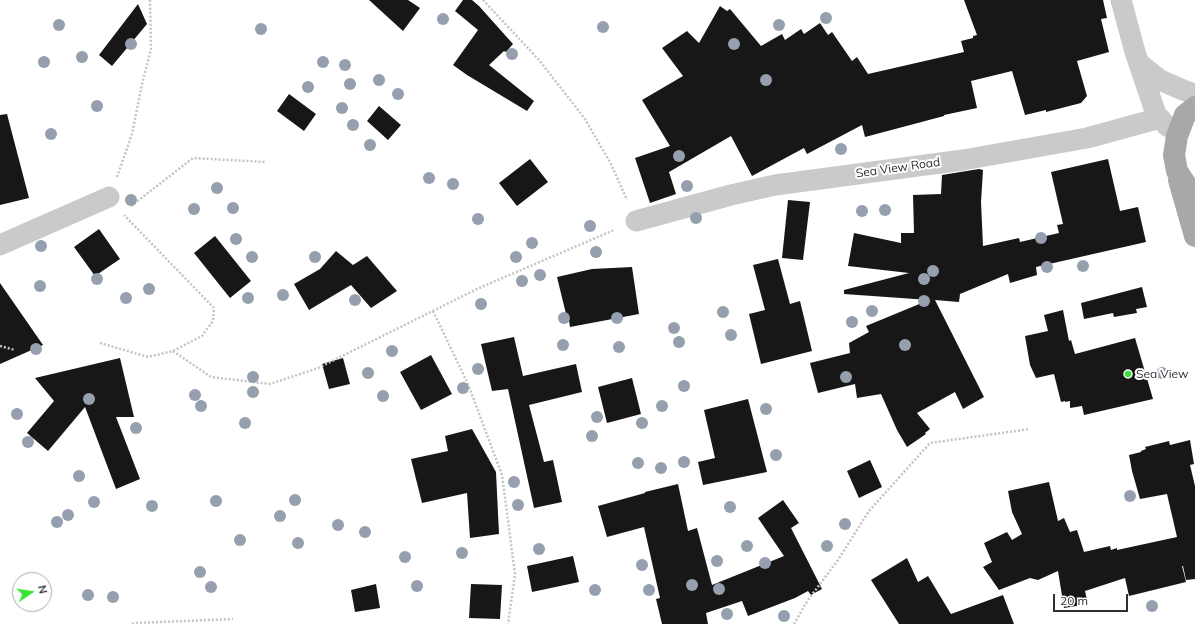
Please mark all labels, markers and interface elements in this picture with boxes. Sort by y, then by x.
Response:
street label: Sea View Road [855,155,941,181]
place label: Sea View [1136,367,1188,381]
marker: Sea View [1123,369,1133,379]
north arrow [12,572,52,612]
text: N [35,584,50,595]
scale bar [1055,586,1130,612]
text: 20 m [1060,593,1088,608]

